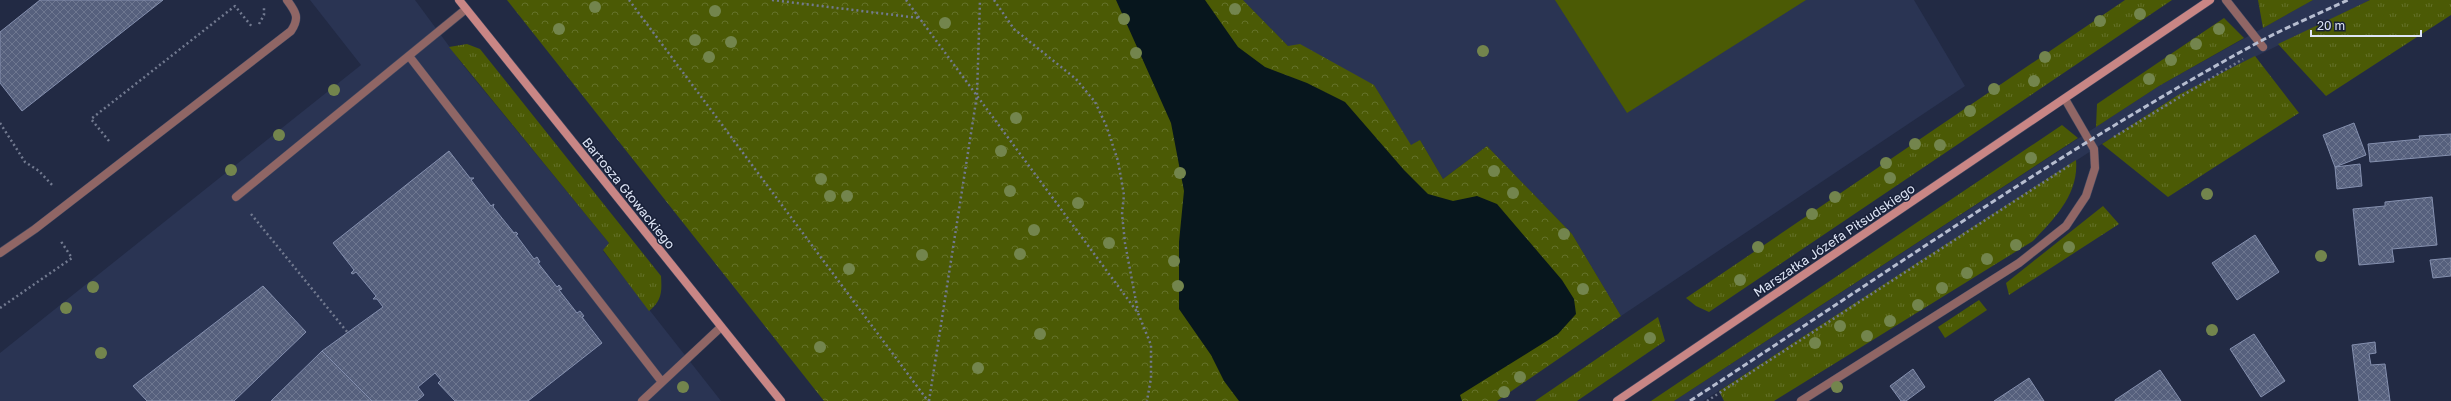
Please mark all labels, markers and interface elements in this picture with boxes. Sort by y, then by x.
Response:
scale bar [2311,12,2421,38]
text: 20 m [2317,18,2345,33]
street label: Bartosza Głowackiego [579,134,679,252]
street label: Marszałka Józefa Piłsudskiego [1750,180,1918,300]

